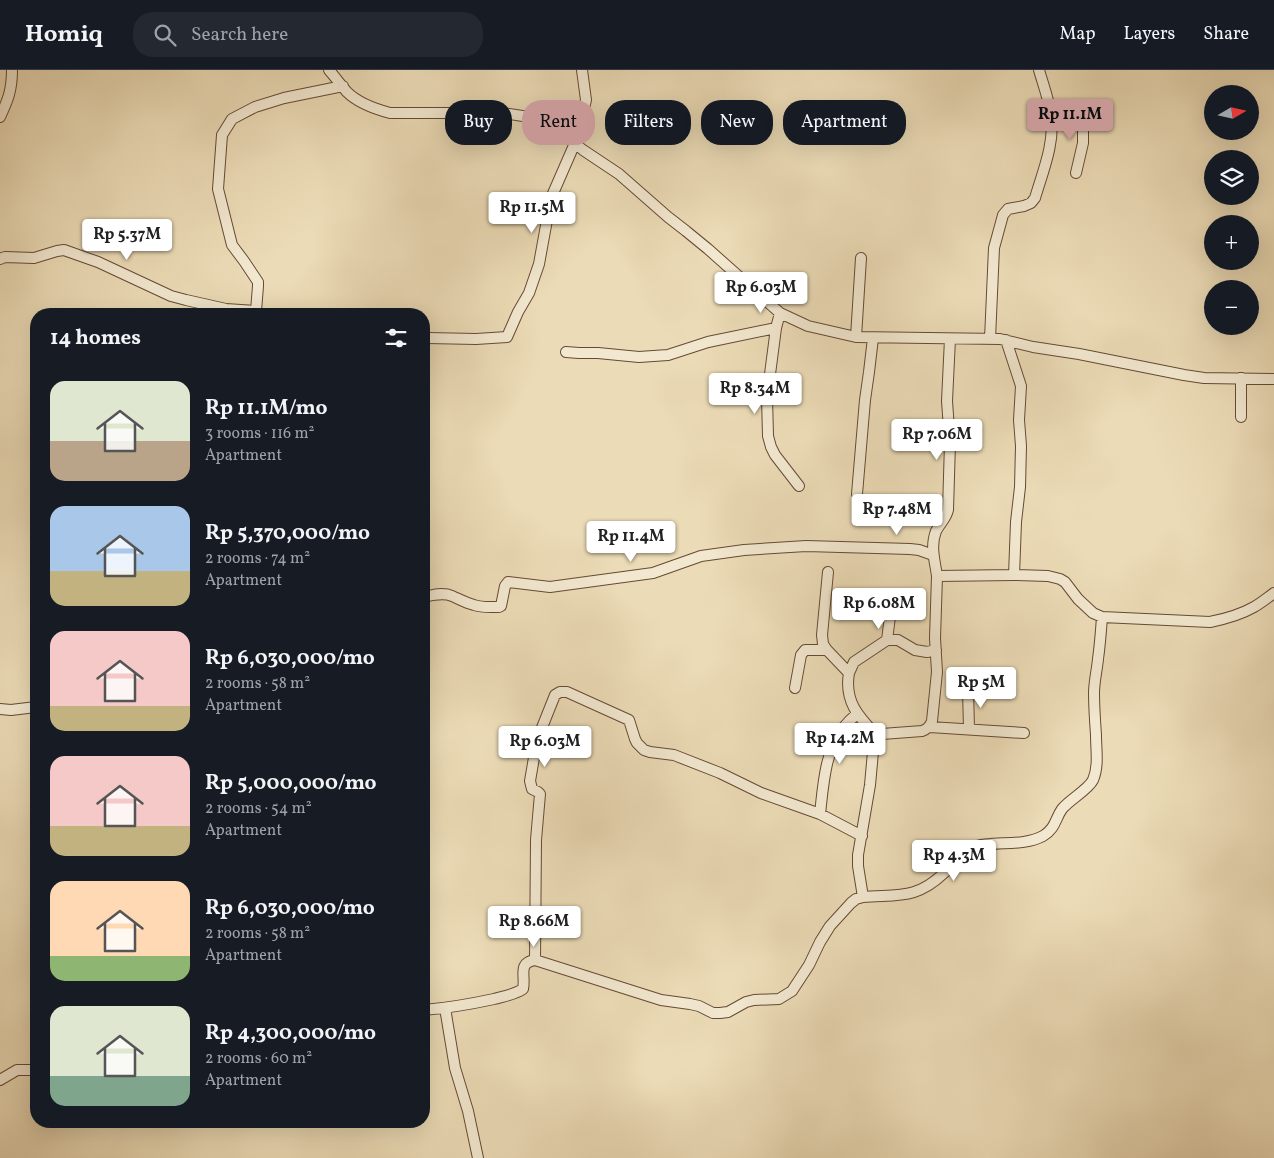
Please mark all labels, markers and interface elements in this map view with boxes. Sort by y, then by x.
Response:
search box [133,12,483,57]
text: Homiq [25,18,103,52]
icon: search [151,21,179,49]
text: Search here [191,22,288,48]
text: Map [1059,22,1095,47]
text: Layers [1123,22,1175,47]
text: Share [1203,22,1249,47]
north arrow [1204,85,1259,140]
map controls [1204,85,1259,335]
pin: Rp 11.1M [1018,98,1122,141]
chip: Buy [445,100,512,145]
chip: Rent [522,100,595,145]
chip: Filters [605,100,691,145]
chip: New [701,100,773,145]
chip: Apartment [783,100,906,145]
text: Rp 11.1M [1038,104,1102,126]
button: layers [1204,150,1259,205]
pin: Rp 11.5M [480,191,584,234]
text: Rp 11.5M [500,197,564,219]
button: + [1204,215,1259,270]
pin: Rp 5.37M [75,218,179,261]
text: Rp 5.37M [93,224,161,246]
pin: Rp 6.03M [709,272,813,314]
text: Rp 6.03M [725,277,797,299]
button: − [1204,280,1259,335]
text: 14 homes [50,324,141,353]
icon: filters [382,324,410,352]
pin: Rp 8.34M [703,372,807,415]
text: Rp 8.34M [720,378,790,400]
text: Rp 11.1M/mo [205,394,328,423]
icon: home [90,401,150,461]
pin: Rp 7.06M [885,418,989,461]
text: 3 rooms · 116 m² [205,423,314,445]
text: Rp 7.06M [902,424,972,446]
text: Apartment [205,445,282,467]
pin: Rp 7.48M [845,494,949,536]
text: Rp 7.48M [863,499,931,521]
text: Rp 5,370,000/mo [205,519,370,548]
pin: Rp 11.4M [579,520,683,563]
icon: home [90,526,150,586]
text: Rp 11.4M [597,526,665,548]
text: 2 rooms · 74 m² [205,548,310,570]
text: Apartment [205,570,282,592]
pin: Rp 6.08M [827,588,931,630]
text: Rp 6.08M [843,593,915,615]
text: Rp 6,030,000/mo [205,644,375,673]
icon: home [90,651,150,711]
pin: Rp 5M [946,666,1016,709]
text: Rp 5M [957,672,1005,694]
text: 2 rooms · 58 m² [205,673,310,695]
text: Apartment [205,695,282,717]
pin: Rp 14.2M [788,722,892,765]
pin: Rp 6.03M [493,726,597,768]
text: Rp 14.2M [806,728,874,750]
text: Rp 6.03M [509,731,581,753]
text: Rp 5,000,000/mo [205,769,377,798]
icon: home [90,776,150,836]
text: 2 rooms · 54 m² [205,798,312,820]
text: Apartment [205,820,282,842]
pin: Rp 4.3M [908,840,1000,882]
text: Rp 4.3M [923,845,985,867]
text: Rp 6,030,000/mo [205,894,375,923]
icon: home [90,901,150,961]
pin: Rp 8.66M [482,906,586,948]
text: Rp 8.66M [499,911,569,933]
text: 2 rooms · 58 m² [205,923,310,945]
text: Apartment [205,945,282,967]
text: Rp 4,300,000/mo [205,1019,376,1048]
icon: home [90,1026,150,1086]
text: 2 rooms · 60 m² [205,1048,312,1070]
text: Apartment [205,1070,282,1092]

